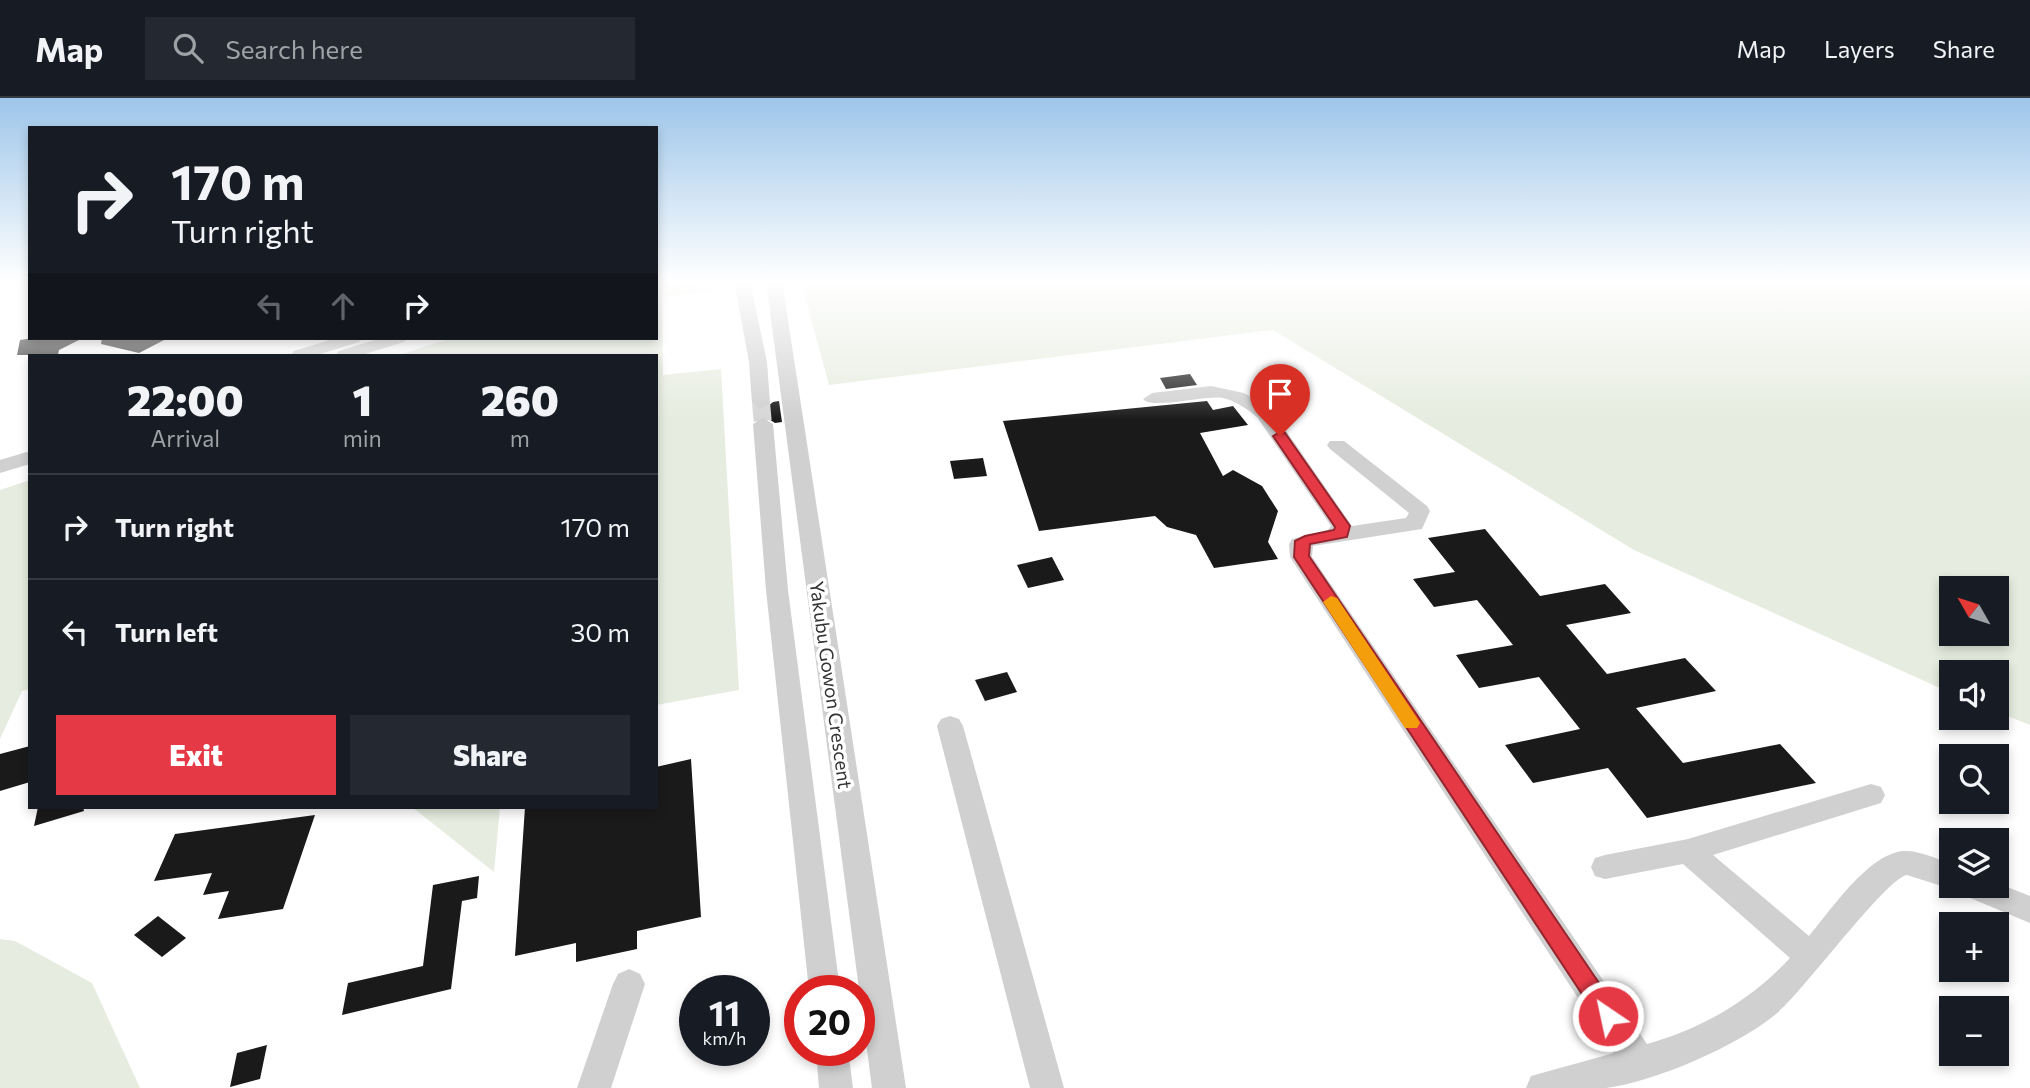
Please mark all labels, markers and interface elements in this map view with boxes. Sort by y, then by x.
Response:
search box [145,17,635,80]
text: Map [35,28,103,69]
icon: search [169,29,207,67]
text: Search here [225,33,363,64]
text: Map [1737,34,1786,63]
text: Layers [1824,34,1895,63]
text: Share [1933,34,1995,63]
text: 170 m [171,150,304,210]
icon: right [56,154,147,245]
text: Turn right [171,210,314,250]
icon: left [251,287,289,325]
icon: ahead [324,287,362,325]
icon: right [397,287,435,325]
pin [1250,364,1310,436]
text: 22:00 [127,373,244,425]
text: 1 [352,373,372,425]
text: 260 [481,373,559,425]
icon: arrive [1261,375,1299,413]
text: Arrival [151,424,220,452]
text: min [343,424,382,452]
text: m [510,424,530,452]
icon: right [56,508,94,546]
text: Turn right [115,511,234,542]
text: 170 m [561,511,630,542]
north arrow [1939,576,2009,646]
map controls [1939,576,2009,1066]
street label: Yakubu Gowon Crescent [806,580,857,790]
icon: left [56,613,94,651]
text: Turn left [115,616,218,647]
text: 30 m [571,616,630,647]
button: sound [1939,660,2009,730]
button: Exit [56,715,336,795]
button: Share [350,715,630,795]
button: search [1939,744,2009,814]
button: layers [1939,828,2009,898]
button: + [1939,912,2009,982]
speed limit sign: 20 [784,975,875,1066]
position arrow [1571,979,1645,1053]
text: 11 [709,990,740,1033]
button: − [1939,996,2009,1066]
text: km/h [703,1027,746,1049]

